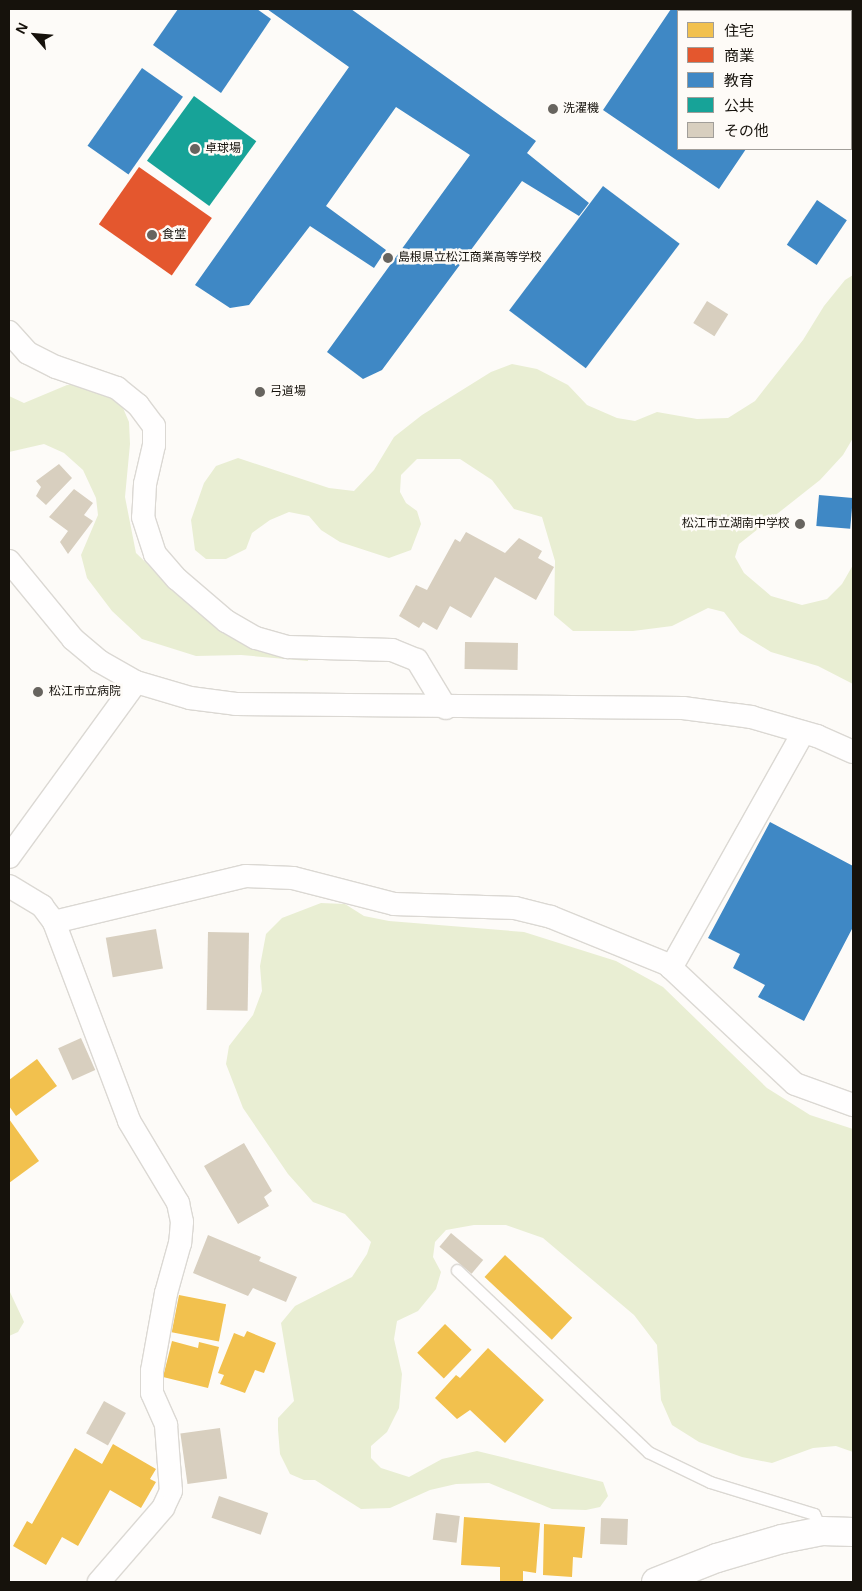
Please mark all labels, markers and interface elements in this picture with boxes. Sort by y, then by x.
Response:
north arrow [10,10,60,60]
legend [677,10,852,150]
text: N [12,20,31,36]
text: 住宅 [724,22,754,39]
text: 商業 [724,47,754,64]
text: 教育 [724,72,754,89]
text: 公共 [724,97,754,114]
place label: 洗濯機 [563,102,599,116]
marker: 洗濯機 [547,103,559,115]
text: その他 [724,122,769,139]
place label: 卓球場 [205,142,241,156]
marker: 卓球場 [189,143,201,155]
place label: 食堂 [162,228,186,242]
marker: 食堂 [146,229,158,241]
place label: 島根県立松江商業高等学校 [398,251,542,265]
marker: 島根県立松江商業高等学校 [382,252,394,264]
place label: 弓道場 [270,385,306,399]
marker: 弓道場 [254,386,266,398]
place label: 松江市立湖南中学校 [682,517,790,531]
marker: 松江市立湖南中学校 [794,518,806,530]
marker: 松江市立病院 [31,685,45,699]
place label: 松江市立病院 [49,685,121,699]

